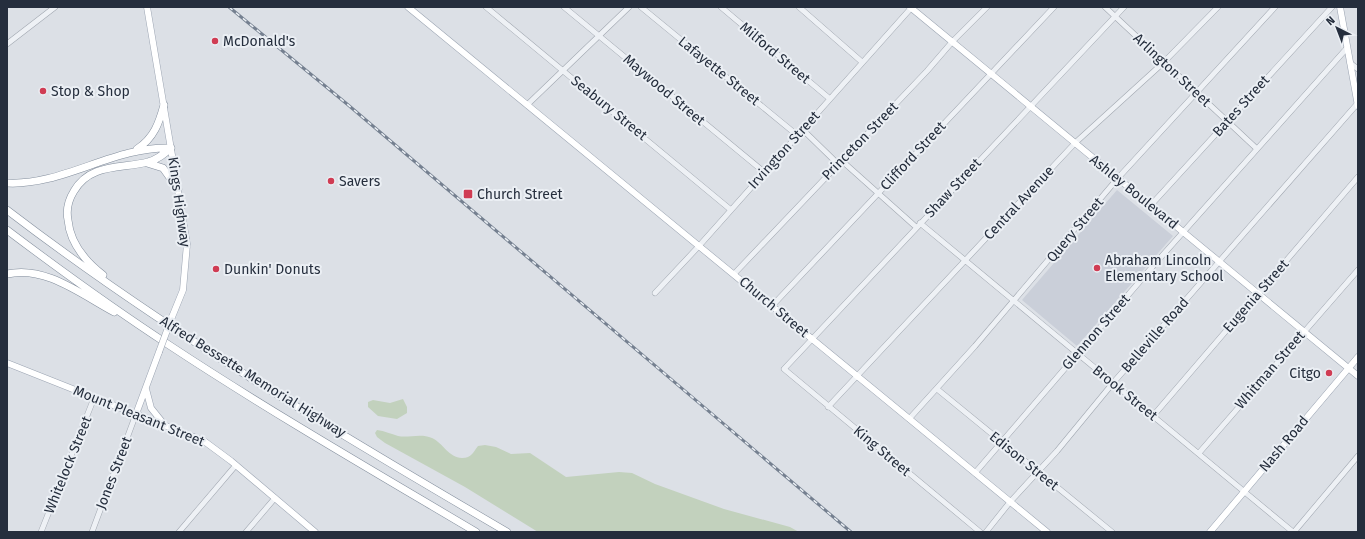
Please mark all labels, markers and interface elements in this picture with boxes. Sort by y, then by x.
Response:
north arrow [1317,8,1357,48]
text: N [1324,14,1338,28]
street label: Milford Street [736,19,814,88]
street label: Arlington Street [1130,30,1215,111]
place label: McDonald's [223,33,296,50]
street label: Lafayette Street [675,33,764,110]
marker: McDonald's [210,36,220,46]
street label: Maywood Street [620,51,709,130]
street label: Bates Street [1209,71,1274,140]
street label: Seabury Street [567,72,651,145]
place label: Stop & Shop [51,83,130,100]
marker: Stop & Shop [38,86,48,96]
street label: Princeton Street [818,98,902,184]
street label: Irvington Street [745,107,824,192]
street label: Clifford Street [877,117,950,194]
street label: Ashley Boulevard [1086,151,1182,233]
street label: Shaw Street [921,154,985,221]
street label: Kings Highway [164,156,194,248]
street label: Central Avenue [980,162,1058,244]
place label: Savers [339,173,381,190]
marker: Savers [326,176,336,186]
place label: Church Street [477,186,564,203]
marker: Church Street [462,188,474,200]
street label: Query Street [1043,193,1108,266]
place label: Abraham Lincoln Elementary School [1105,252,1223,285]
street label: Eugenia Street [1220,255,1293,336]
place label: Dunkin' Donuts [224,261,321,278]
marker: Abraham Lincoln Elementary School [1092,263,1102,273]
marker: Dunkin' Donuts [211,264,221,274]
street label: Church Street [736,273,813,342]
street label: Glennon Street [1058,290,1134,373]
street label: Belleville Road [1118,294,1192,376]
street label: Alfred Bessette Memorial Highway [157,313,349,441]
street label: Whitman Street [1231,327,1309,413]
street label: Brook Street [1089,362,1162,425]
place label: Citgo [1289,365,1321,382]
marker: Citgo [1324,368,1334,378]
street label: Mount Pleasant Street [71,382,208,450]
street label: Whitelock Street [41,413,96,516]
street label: Nash Road [1256,413,1312,475]
street label: King Street [850,422,915,480]
street label: Edison Street [986,428,1063,495]
street label: Jones Street [92,433,136,512]

